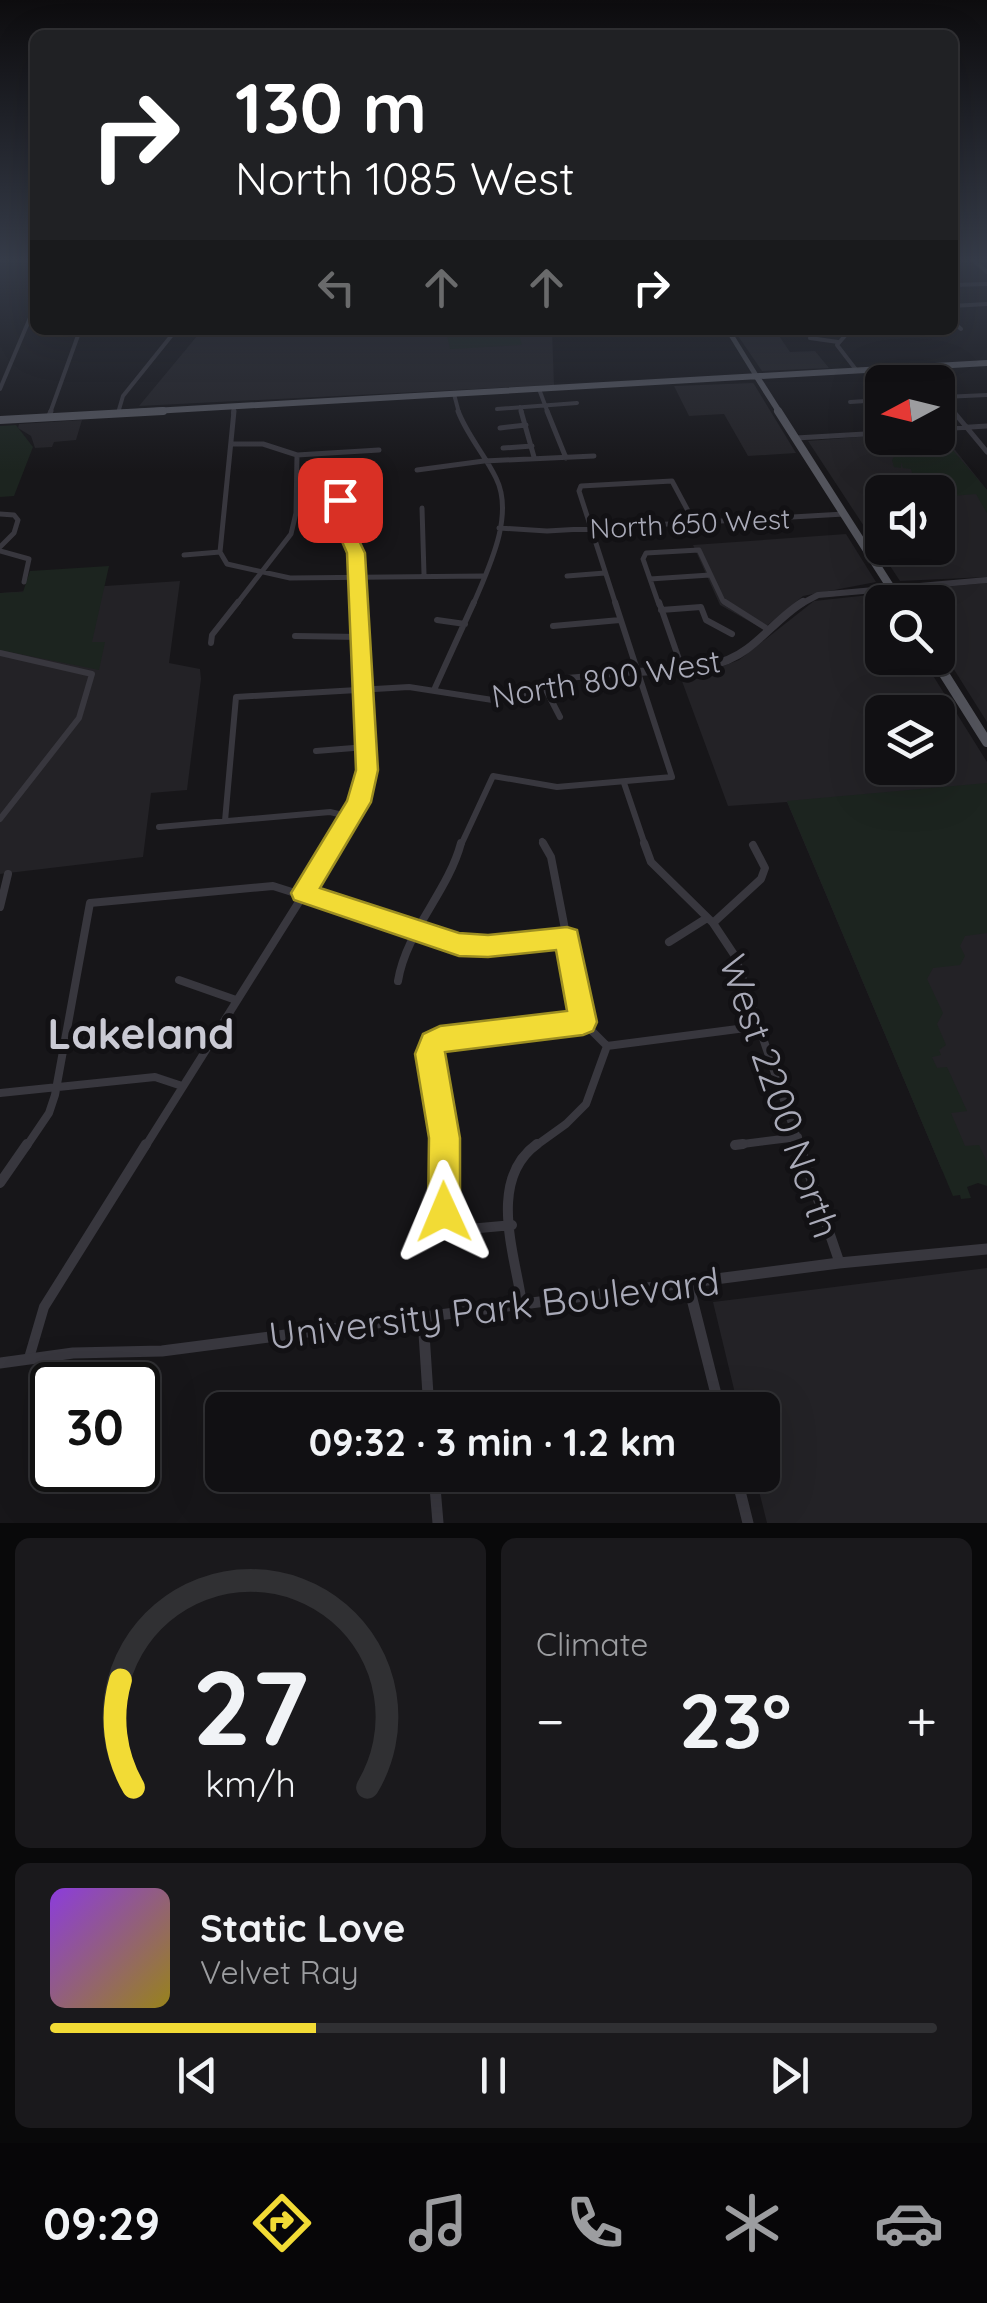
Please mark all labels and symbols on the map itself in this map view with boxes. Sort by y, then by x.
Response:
north arrow [865,365,955,455]
pin [298,458,383,543]
street label: North 650 West [589,500,791,546]
street label: North 800 West [489,640,723,716]
street label: West 2200 North [709,948,851,1244]
district label: Lakeland [48,1007,234,1060]
position arrow [392,1160,496,1264]
street label: University Park Boulevard [266,1257,722,1359]
speed limit sign: 30 [30,1362,160,1492]

